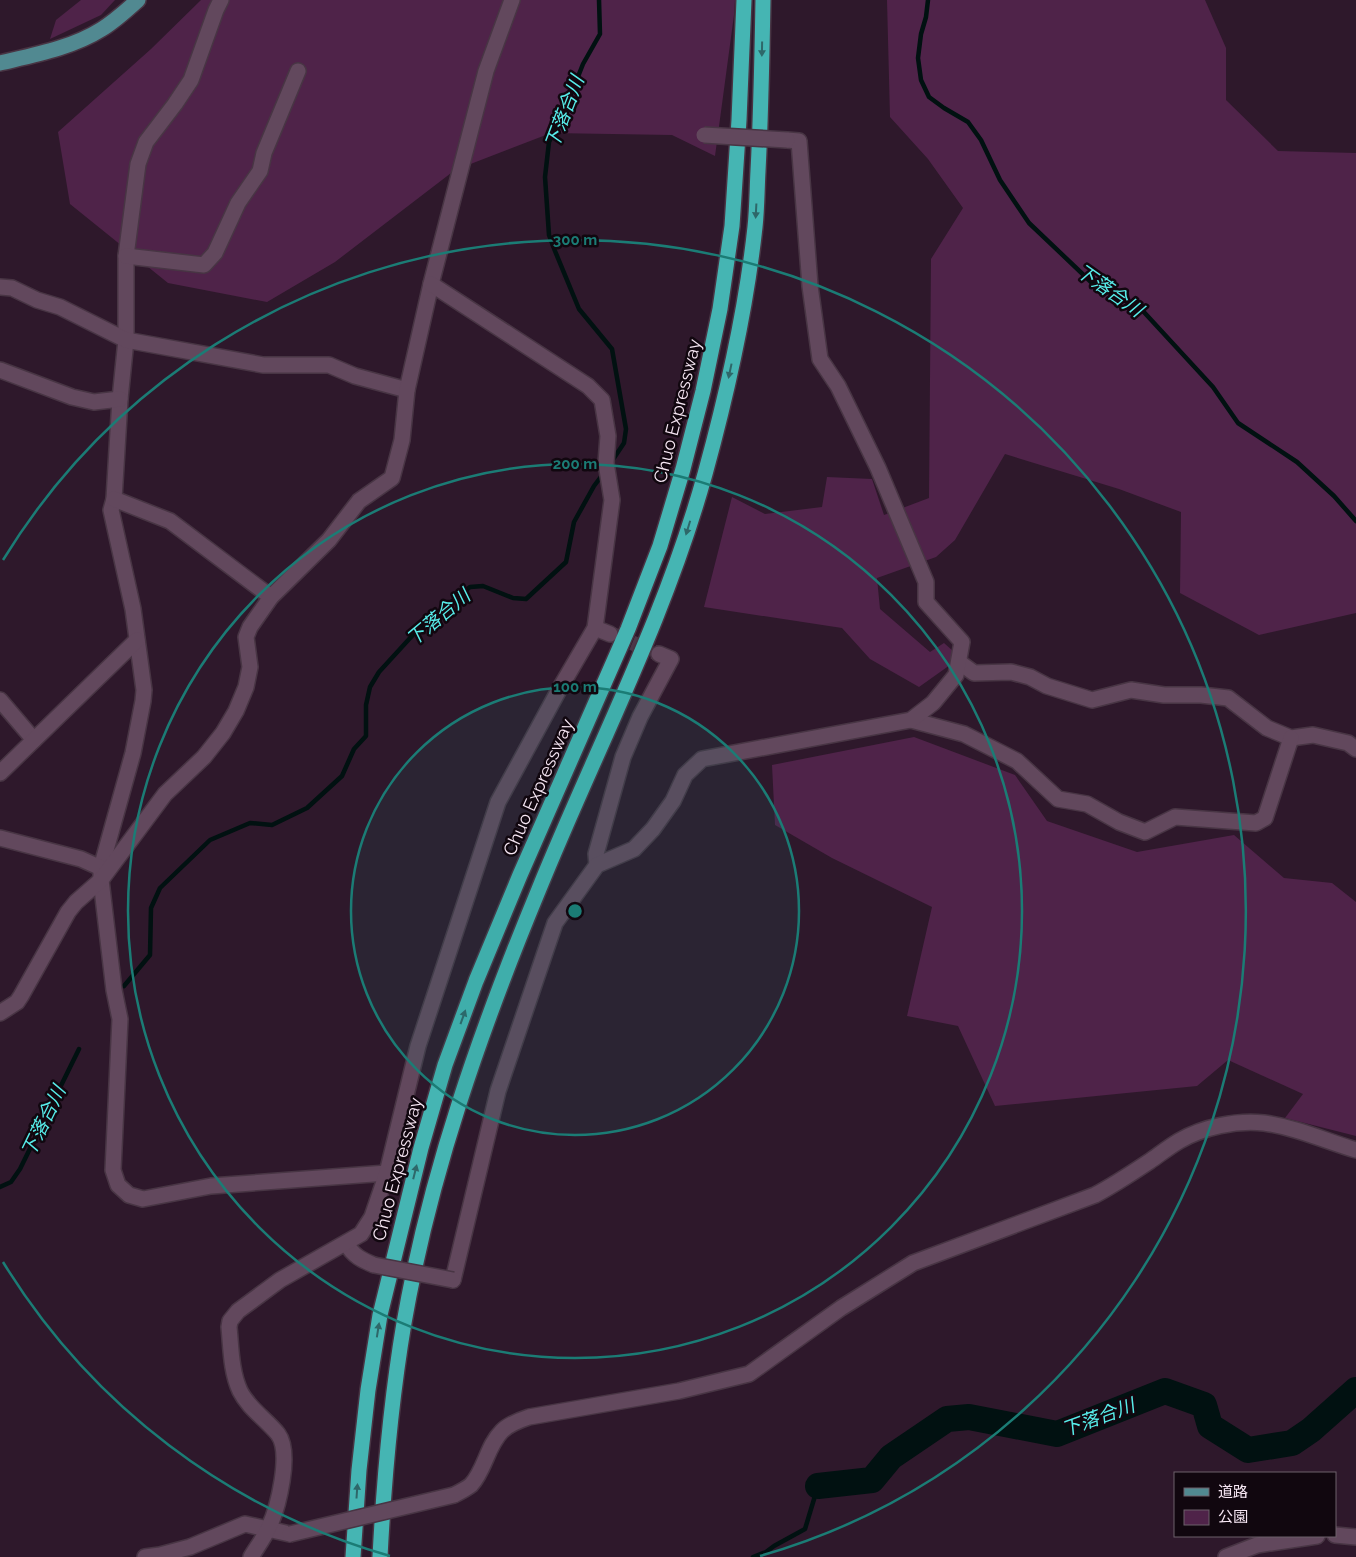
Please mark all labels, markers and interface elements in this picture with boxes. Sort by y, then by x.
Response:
one-way arrow [758,41,766,57]
water label: 下落合川 [540,71,589,151]
one-way arrow [751,203,759,219]
text: 300 m [553,231,597,249]
water label: 下落合川 [1073,259,1149,322]
street label: Chuo Expressway [649,337,705,485]
one-way arrow [726,364,734,379]
text: 200 m [553,455,597,473]
one-way arrow [684,521,692,536]
water label: 下落合川 [402,583,476,650]
text: 100 m [553,678,597,696]
street label: Chuo Expressway [498,715,578,859]
centre of rings [566,902,584,920]
one-way arrow [460,1009,467,1024]
water label: 下落合川 [16,1080,70,1160]
street label: Chuo Expressway [368,1095,426,1243]
one-way arrow [411,1164,419,1179]
one-way arrow [374,1321,382,1337]
water label: 下落合川 [1059,1393,1139,1440]
legend [1174,1472,1336,1537]
one-way arrow [354,1483,362,1499]
text: 道路 [1218,1483,1248,1501]
text: 公園 [1218,1508,1248,1526]

